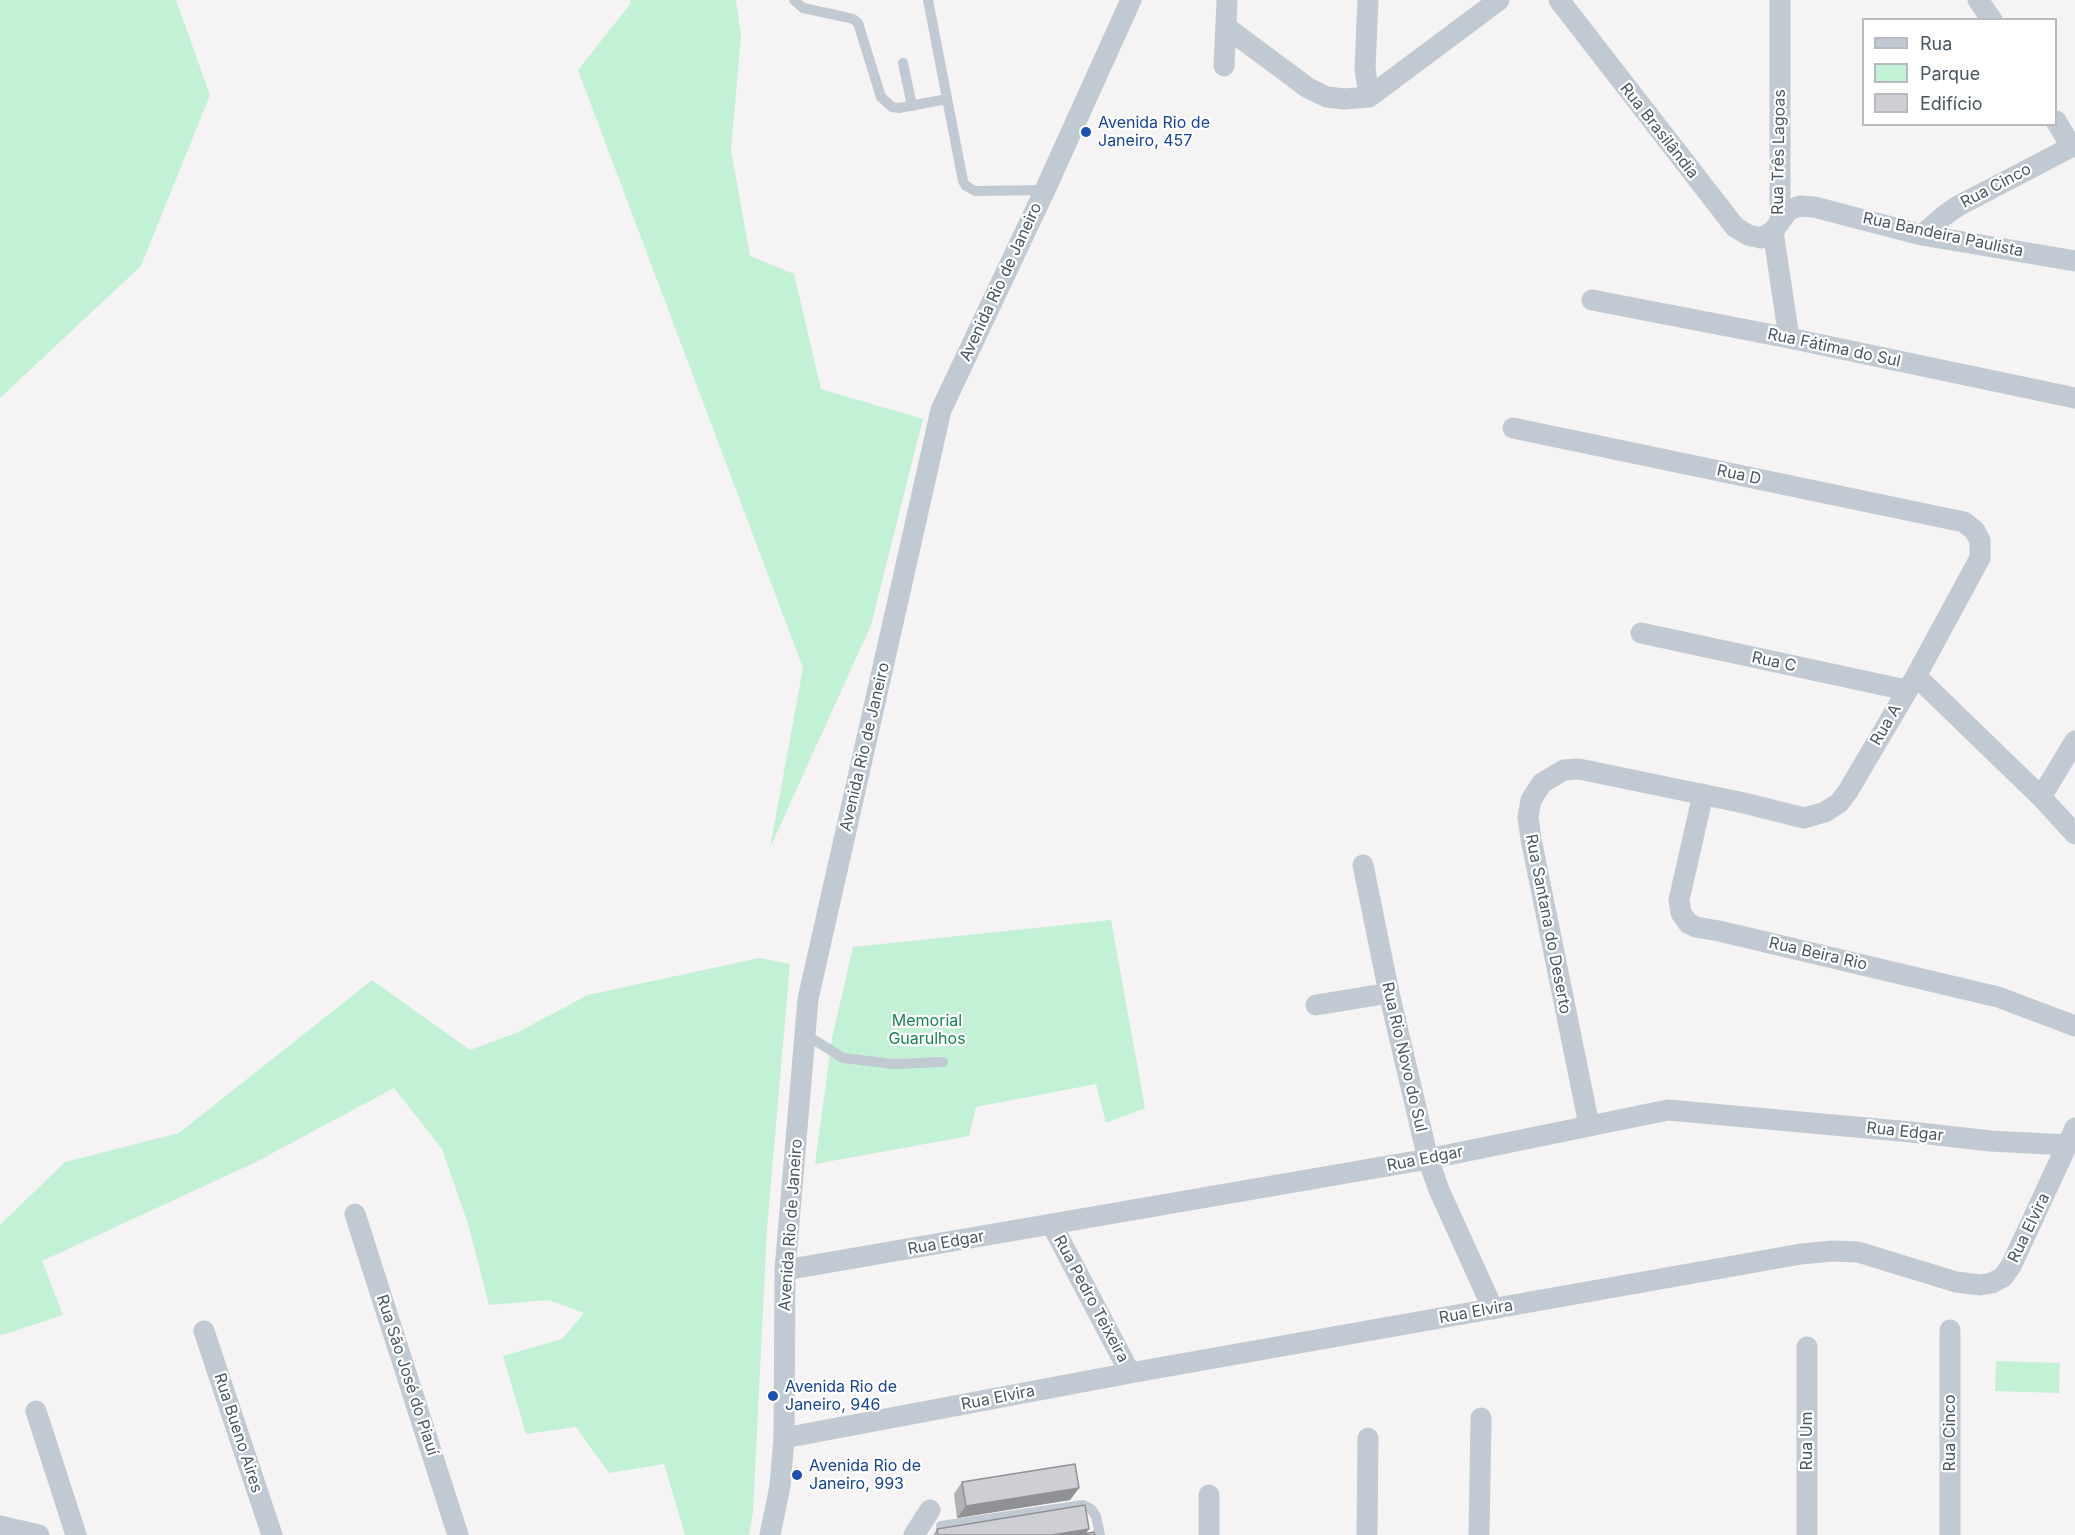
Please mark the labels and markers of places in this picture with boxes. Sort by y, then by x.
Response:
place label: Avenida Rio de Janeiro, 457 [1098,113,1210,151]
marker: Avenida Rio de Janeiro, 457 [1079,125,1093,139]
place label: Avenida Rio de Janeiro, 946 [785,1377,897,1415]
marker: Avenida Rio de Janeiro, 946 [766,1389,780,1403]
place label: Avenida Rio de Janeiro, 993 [809,1456,921,1494]
marker: Avenida Rio de Janeiro, 993 [790,1468,804,1482]

